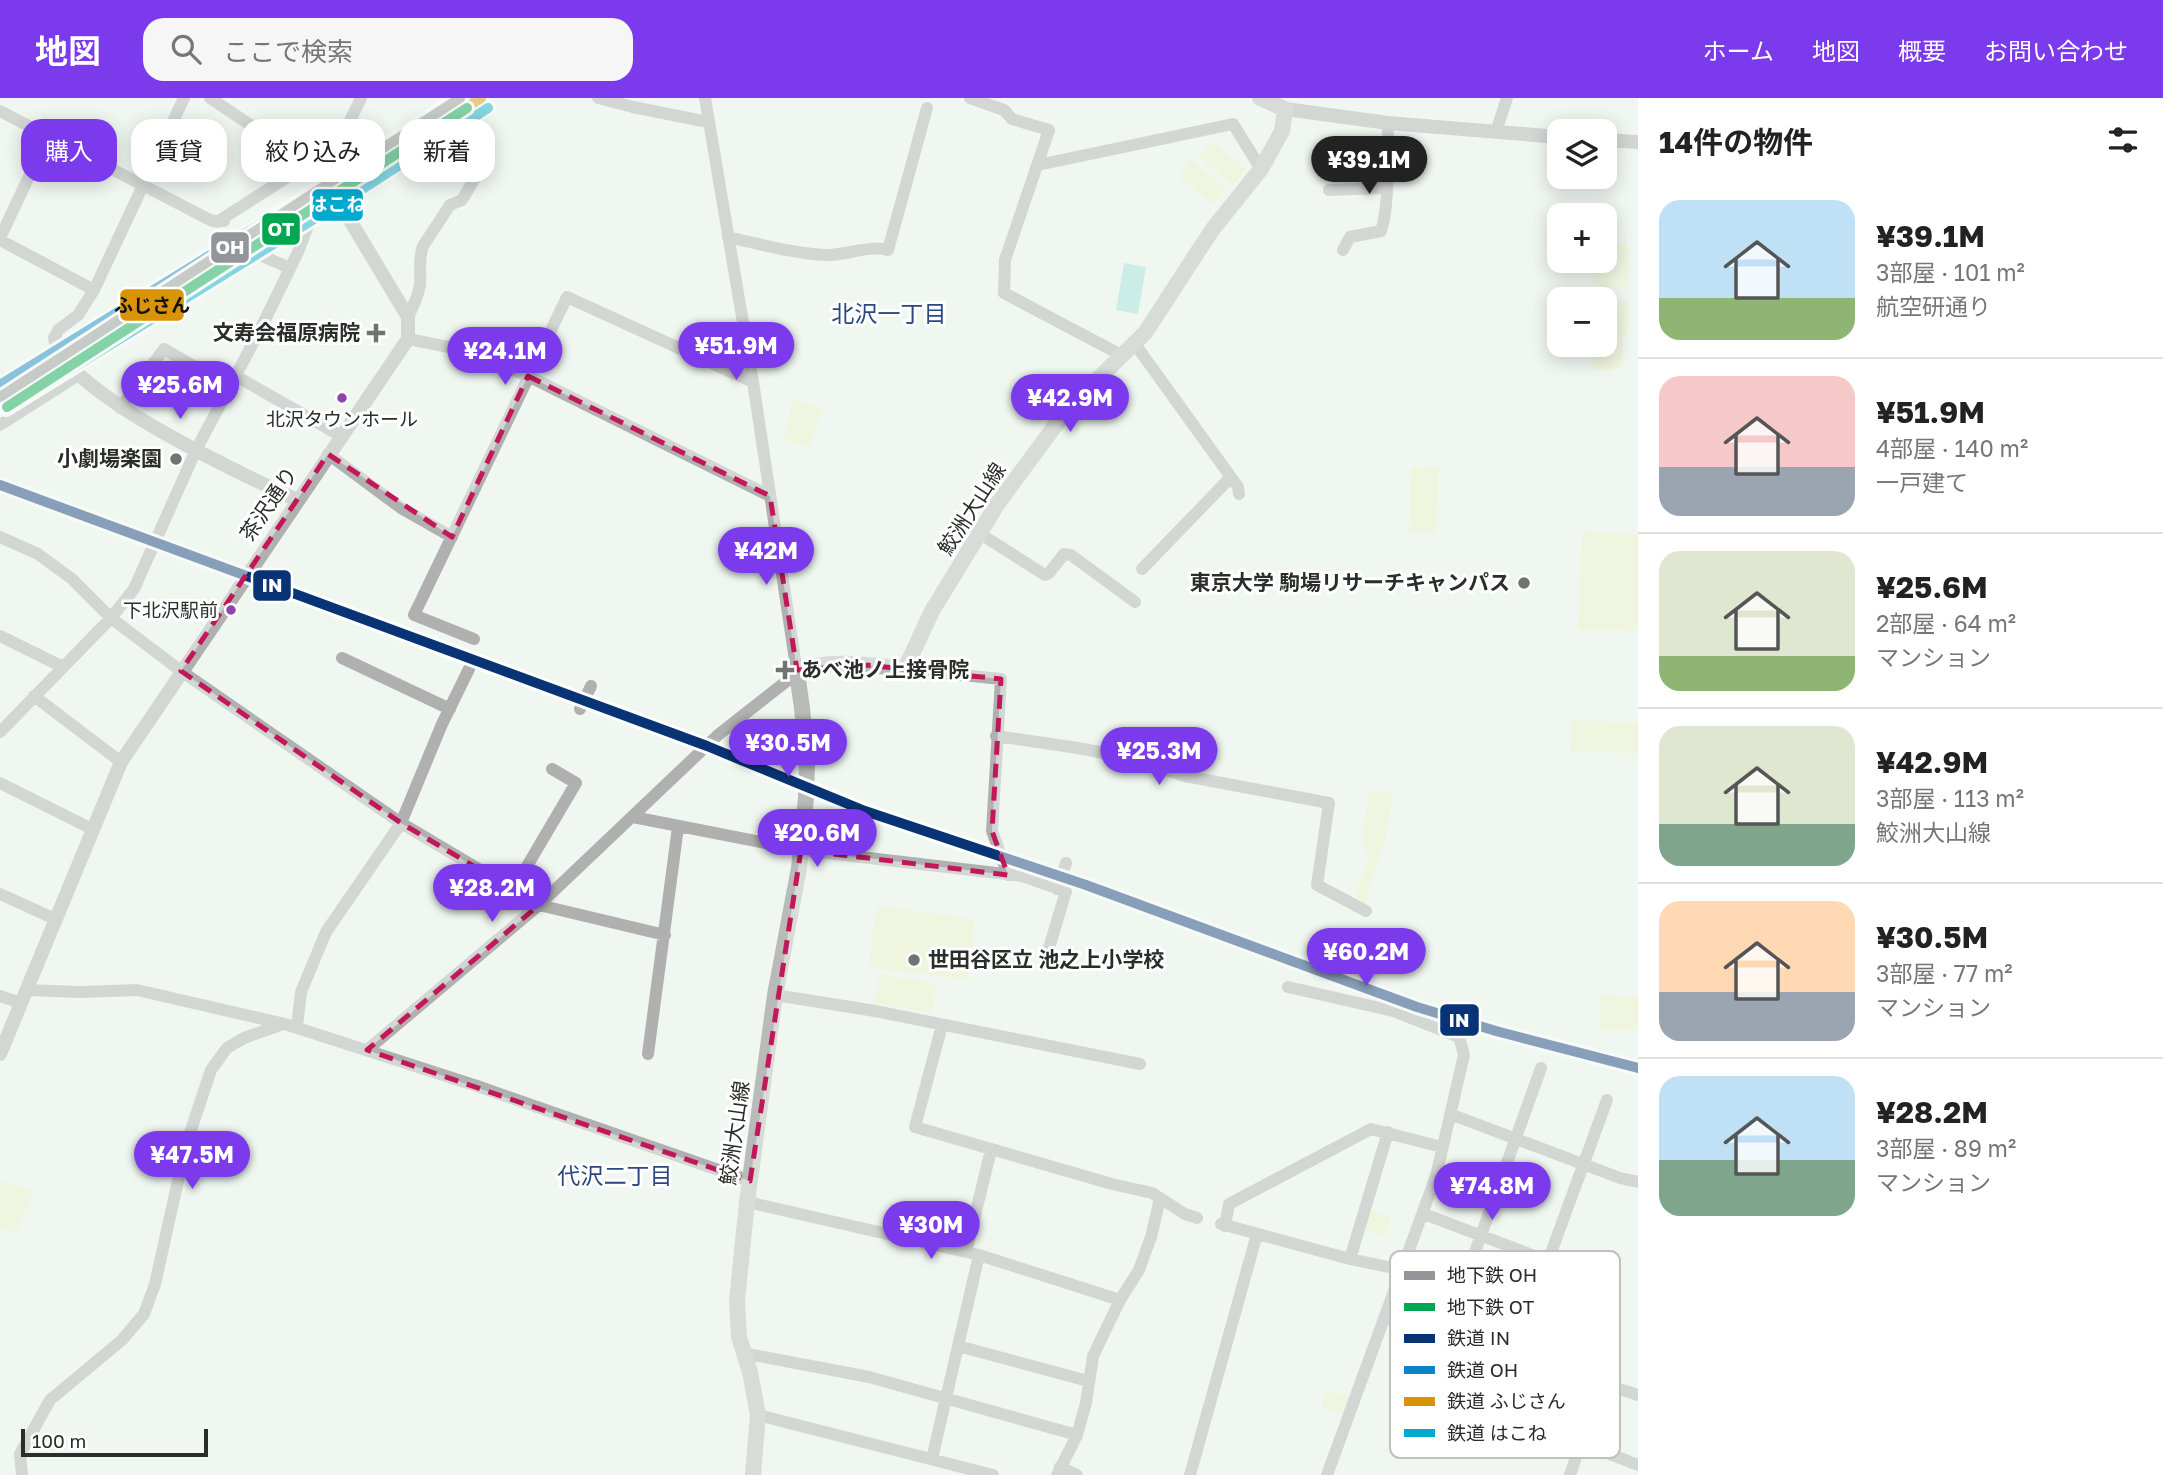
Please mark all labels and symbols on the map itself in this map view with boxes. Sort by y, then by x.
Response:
pin: ¥39.1M [1312,136,1426,196]
line badge: はこね [311,188,364,222]
text: はこね [308,192,366,215]
line badge: OT [261,212,301,246]
text: OT [268,217,294,240]
line badge: OH [210,231,250,264]
text: OH [215,235,245,258]
line badge: ふじさん [119,288,185,322]
text: ふじさん [114,293,190,316]
district label: 北沢一丁目 [832,299,947,327]
place label: 文寿会福原病院 [213,319,360,345]
pin: ¥51.9M [679,322,793,382]
marker: 文寿会福原病院 [366,323,386,343]
pin: ¥24.1M [448,328,562,387]
pin: ¥25.6M [123,362,237,421]
pin: ¥42.9M [1013,374,1127,434]
marker: 北沢タウンホール [335,391,349,405]
place label: 北沢タウンホール [266,407,418,430]
place label: 小劇場楽園 [57,445,162,471]
marker: 小劇場楽園 [168,451,184,467]
street label: 鮫洲大山線 [932,457,1011,560]
street label: 茶沢通り [234,461,302,546]
pin: ¥42M [725,528,807,587]
line badge: IN [252,569,292,602]
place label: 東京大学 駒場リサーチキャンパス [1190,569,1510,595]
text: IN [262,573,282,596]
marker: 東京大学 駒場リサーチキャンパス [1516,575,1532,591]
place label: 下北沢駅前 [123,598,218,621]
marker: 下北沢駅前 [224,603,238,617]
place label: あべ池ノ上接骨院 [801,656,969,682]
marker: あべ池ノ上接骨院 [775,660,795,680]
pin: ¥30.5M [731,720,845,779]
pin: ¥25.3M [1102,728,1216,787]
pin: ¥20.6M [760,810,874,869]
pin: ¥28.2M [435,864,549,924]
pin: ¥60.2M [1309,928,1423,988]
place label: 世田谷区立 池之上小学校 [928,946,1164,972]
marker: 世田谷区立 池之上小学校 [906,952,922,968]
line badge: IN [1439,1003,1480,1037]
text: IN [1449,1008,1469,1031]
street label: 鮫洲大山線 [714,1079,754,1187]
pin: ¥47.5M [135,1132,249,1191]
district label: 代沢二丁目 [558,1161,673,1189]
pin: ¥74.8M [1435,1162,1549,1222]
pin: ¥30M [890,1202,972,1261]
legend [1390,1251,1620,1458]
text: 地下鉄 OH [1447,1263,1537,1286]
text: 地下鉄 OT [1447,1295,1534,1318]
text: 鉄道 IN [1447,1326,1510,1349]
text: 鉄道 OH [1447,1358,1518,1381]
text: 鉄道 ふじさん [1447,1389,1566,1412]
text: 鉄道 はこね [1447,1421,1547,1444]
scale bar [21,1426,208,1458]

